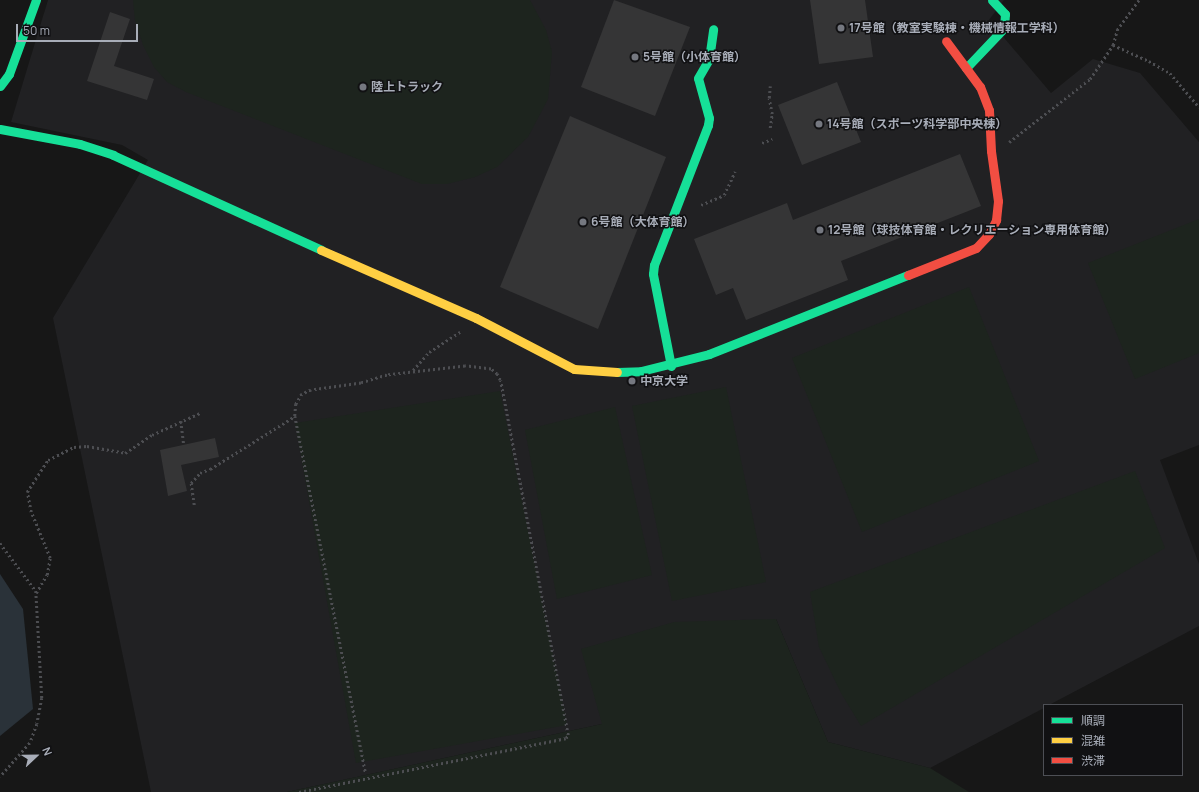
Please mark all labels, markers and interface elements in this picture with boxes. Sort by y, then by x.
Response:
scale bar [18,16,140,42]
place label: 17号館（教室実験棟・機械情報工学科） [849,21,1065,35]
text: 50 m [23,22,50,39]
marker: 17号館（教室実験棟・機械情報工学科） [836,23,846,33]
place label: 5号館（小体育館） [643,50,746,64]
marker: 5号館（小体育館） [630,52,640,62]
place label: 陸上トラック [371,80,443,94]
marker: 陸上トラック [358,82,368,92]
place label: 14号館（スポーツ科学部中央棟） [827,117,1008,131]
marker: 14号館（スポーツ科学部中央棟） [814,119,824,129]
place label: 6号館（大体育館） [591,215,694,229]
marker: 6号館（大体育館） [578,217,588,227]
place label: 12号館（球技体育館・レクリエーション専用体育館） [828,223,1116,237]
marker: 12号館（球技体育館・レクリエーション専用体育館） [815,225,825,235]
place label: 中京大学 [640,374,688,388]
marker: 中京大学 [627,376,637,386]
legend [1043,704,1183,776]
text: 順調 [1081,712,1105,729]
text: 混雑 [1081,732,1105,749]
north arrow [16,736,56,776]
text: N [39,745,56,758]
text: 渋滞 [1081,752,1105,769]

